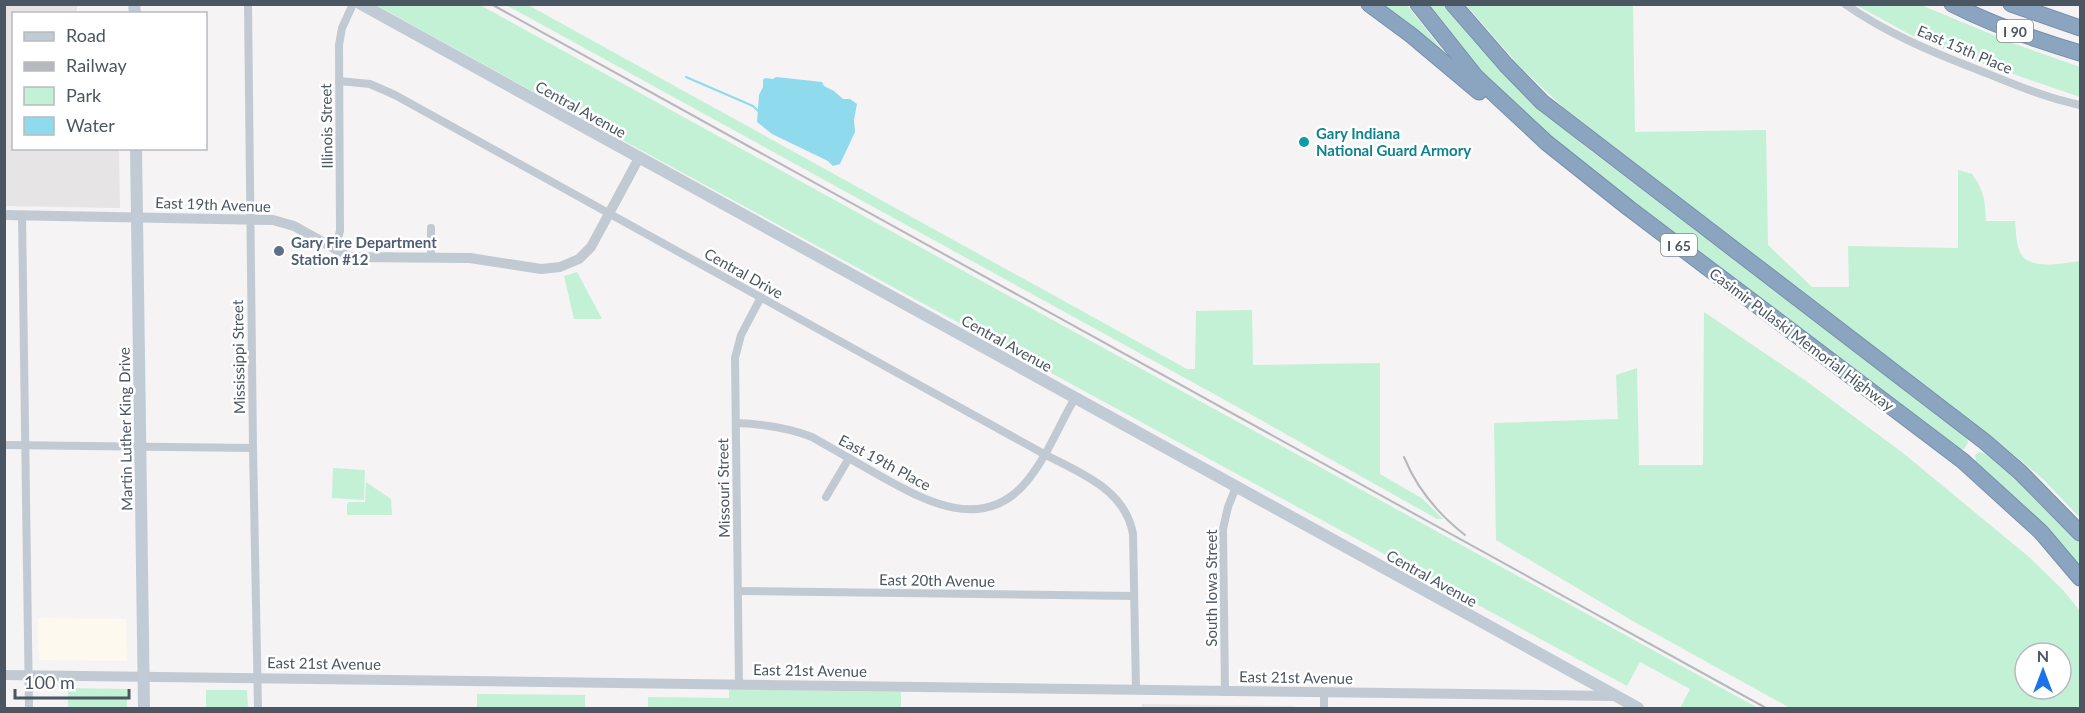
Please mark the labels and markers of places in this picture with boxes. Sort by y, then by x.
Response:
place label: Gary Indiana National Guard Armory [1316,124,1471,159]
marker: Gary Indiana National Guard Armory [1297,135,1311,149]
place label: Gary Fire Department Station #12 [291,233,437,268]
marker: Gary Fire Department Station #12 [272,244,286,258]

